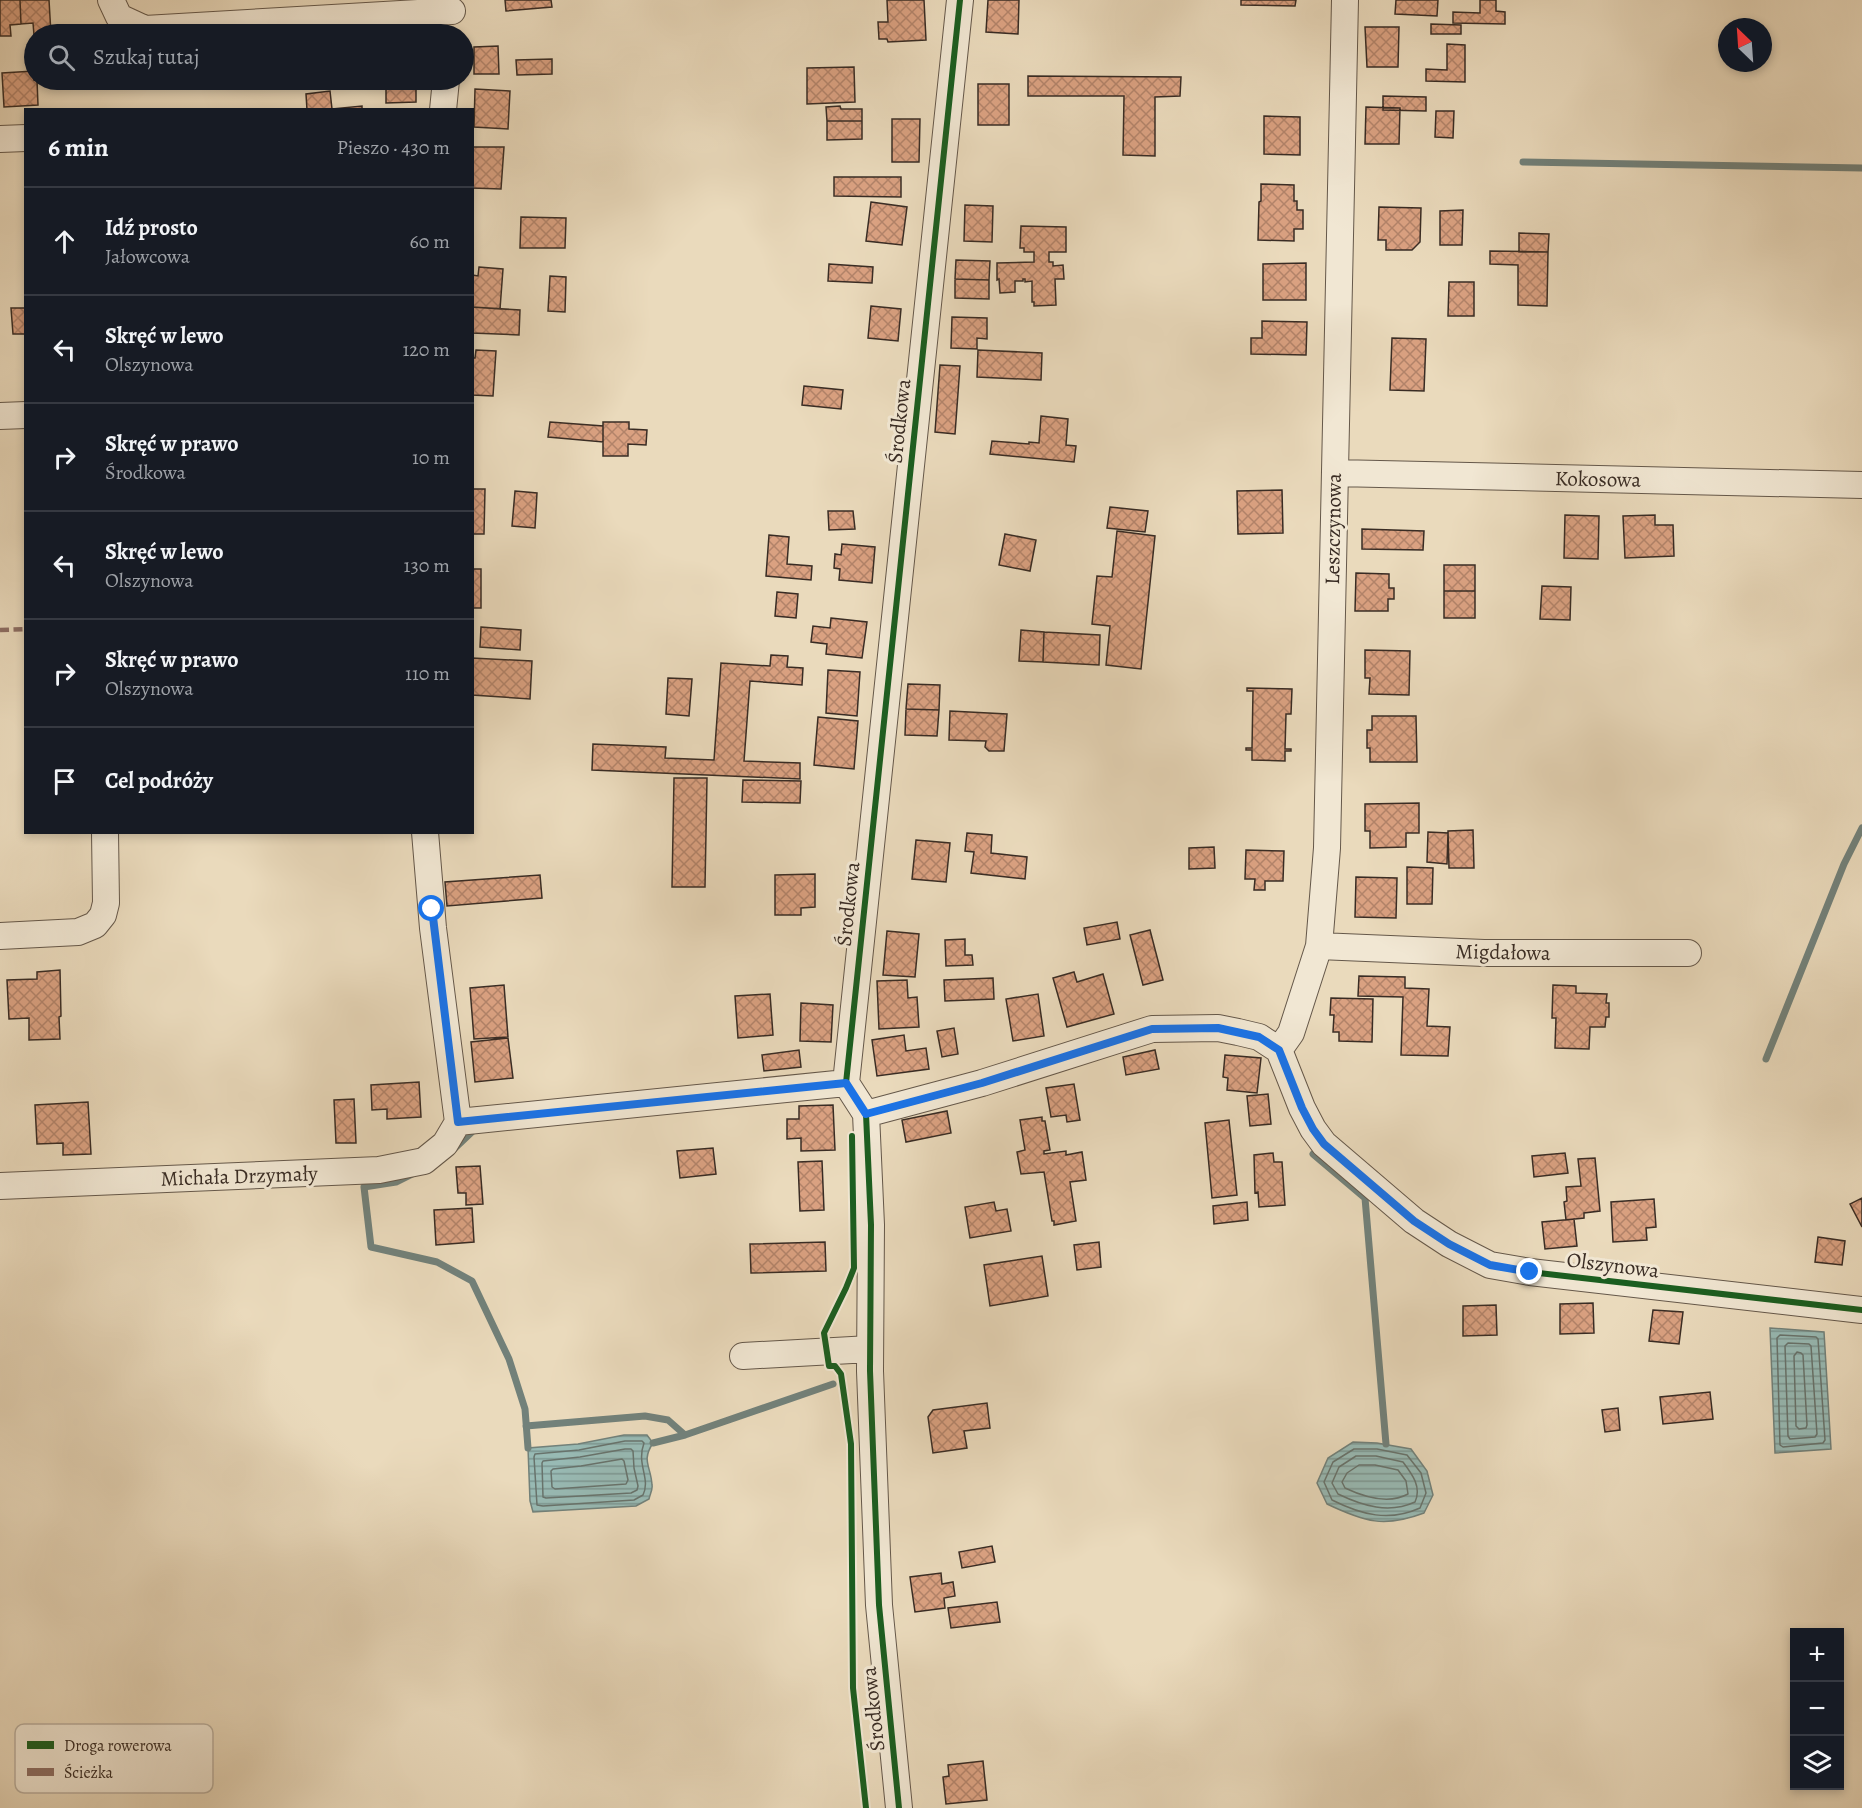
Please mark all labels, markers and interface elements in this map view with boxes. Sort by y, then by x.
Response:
north arrow [1718,18,1772,72]
search box [24,24,474,90]
icon: search [45,41,78,74]
text: Szukaj tutaj [93,42,199,72]
text: 6 min [48,130,109,165]
text: Pieszo · 430 m [337,134,450,161]
text: Idź prosto [105,213,198,243]
icon: ahead [48,225,81,258]
text: 60 m [410,228,450,255]
text: Jałowcowa [105,243,190,270]
text: Skręć w lewo [105,321,224,351]
icon: left [48,333,81,366]
text: 120 m [402,336,450,363]
text: Olszynowa [105,351,194,378]
street label: Środkowa [881,377,917,465]
text: Skręć w prawo [105,429,239,459]
icon: right [48,441,81,474]
text: 10 m [412,444,450,471]
text: Środkowa [105,459,186,486]
street label: Kokosowa [1555,464,1642,494]
street label: Leszczynowa [1318,473,1348,585]
text: Skręć w lewo [105,537,224,567]
icon: left [48,549,81,582]
text: 130 m [404,552,450,579]
text: Olszynowa [105,567,194,594]
text: Skręć w prawo [105,645,239,675]
icon: right [48,657,81,690]
text: 110 m [405,660,450,687]
text: Olszynowa [105,675,194,702]
icon: arrive [48,765,81,798]
text: Cel podróży [105,766,213,796]
street label: Środkowa [830,860,866,948]
route start [418,895,444,921]
street label: Migdałowa [1455,937,1551,967]
street label: Michała Drzymały [160,1159,319,1193]
street label: Olszynowa [1565,1245,1661,1285]
route end [1516,1258,1542,1284]
map controls [1790,1628,1844,1790]
button: + [1790,1628,1844,1682]
street label: Środkowa [855,1665,891,1753]
button: − [1790,1682,1844,1736]
legend [15,1724,213,1793]
text: Droga rowerowa [64,1735,172,1757]
button: layers [1790,1736,1844,1790]
text: Ścieżka [64,1762,114,1784]

